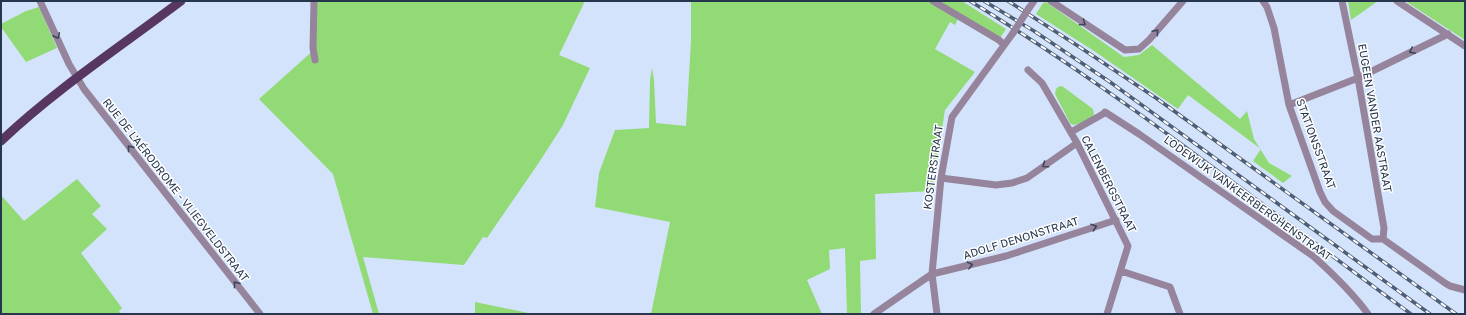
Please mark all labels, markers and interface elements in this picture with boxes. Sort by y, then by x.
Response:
one-way arrow [1079,18,1086,26]
one-way arrow [1152,29,1159,36]
one-way arrow [52,32,60,40]
street label: EUGEEN VANDER AASTRAAT [1356,43,1395,193]
one-way arrow [1409,46,1417,54]
street label: RUE DE L'AÉRODROME - VLIEGVELDSTRAAT [101,95,252,284]
street label: STATIONSSTRAAT [1294,97,1339,191]
street label: KOSTERSTRAAT [920,123,945,210]
street label: LODEWIJK VANKEERBERGHENSTRAAT [1162,132,1335,263]
street label: CALENBERGSTRAAT [1079,133,1140,235]
one-way arrow [128,145,135,153]
one-way arrow [1042,160,1049,168]
street label: ADOLF DENONSTRAAT [961,214,1080,261]
one-way arrow [1091,223,1098,232]
one-way arrow [966,261,973,270]
one-way arrow [234,281,241,288]

